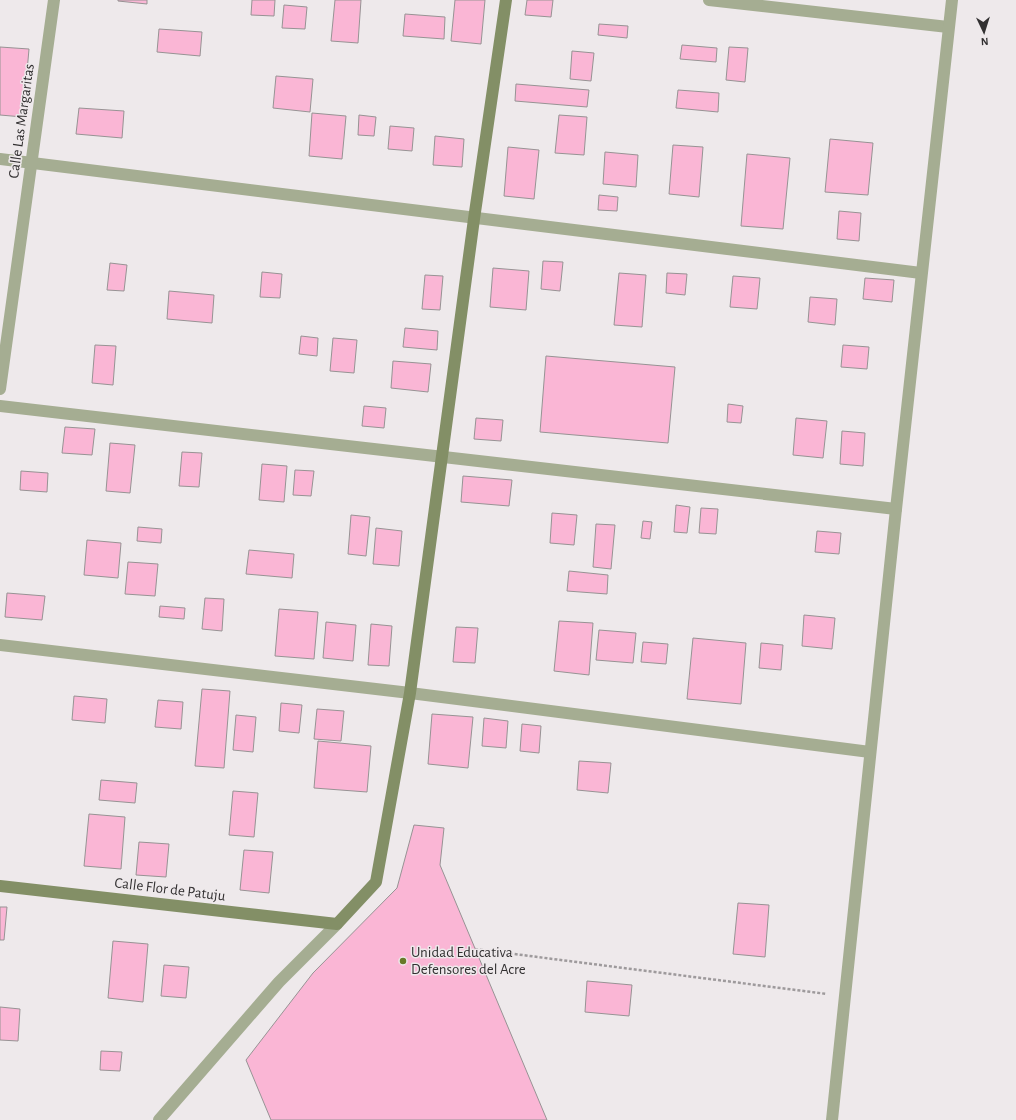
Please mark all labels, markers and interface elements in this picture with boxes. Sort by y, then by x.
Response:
north arrow [964,12,1004,52]
text: N [980,36,989,47]
street label: Calle Las Margaritas [6,63,37,179]
street label: Calle Flor de Patuju [114,875,227,904]
place label: Unidad Educativa Defensores del Acre [411,945,526,977]
marker: Unidad Educativa Defensores del Acre [398,956,408,966]

